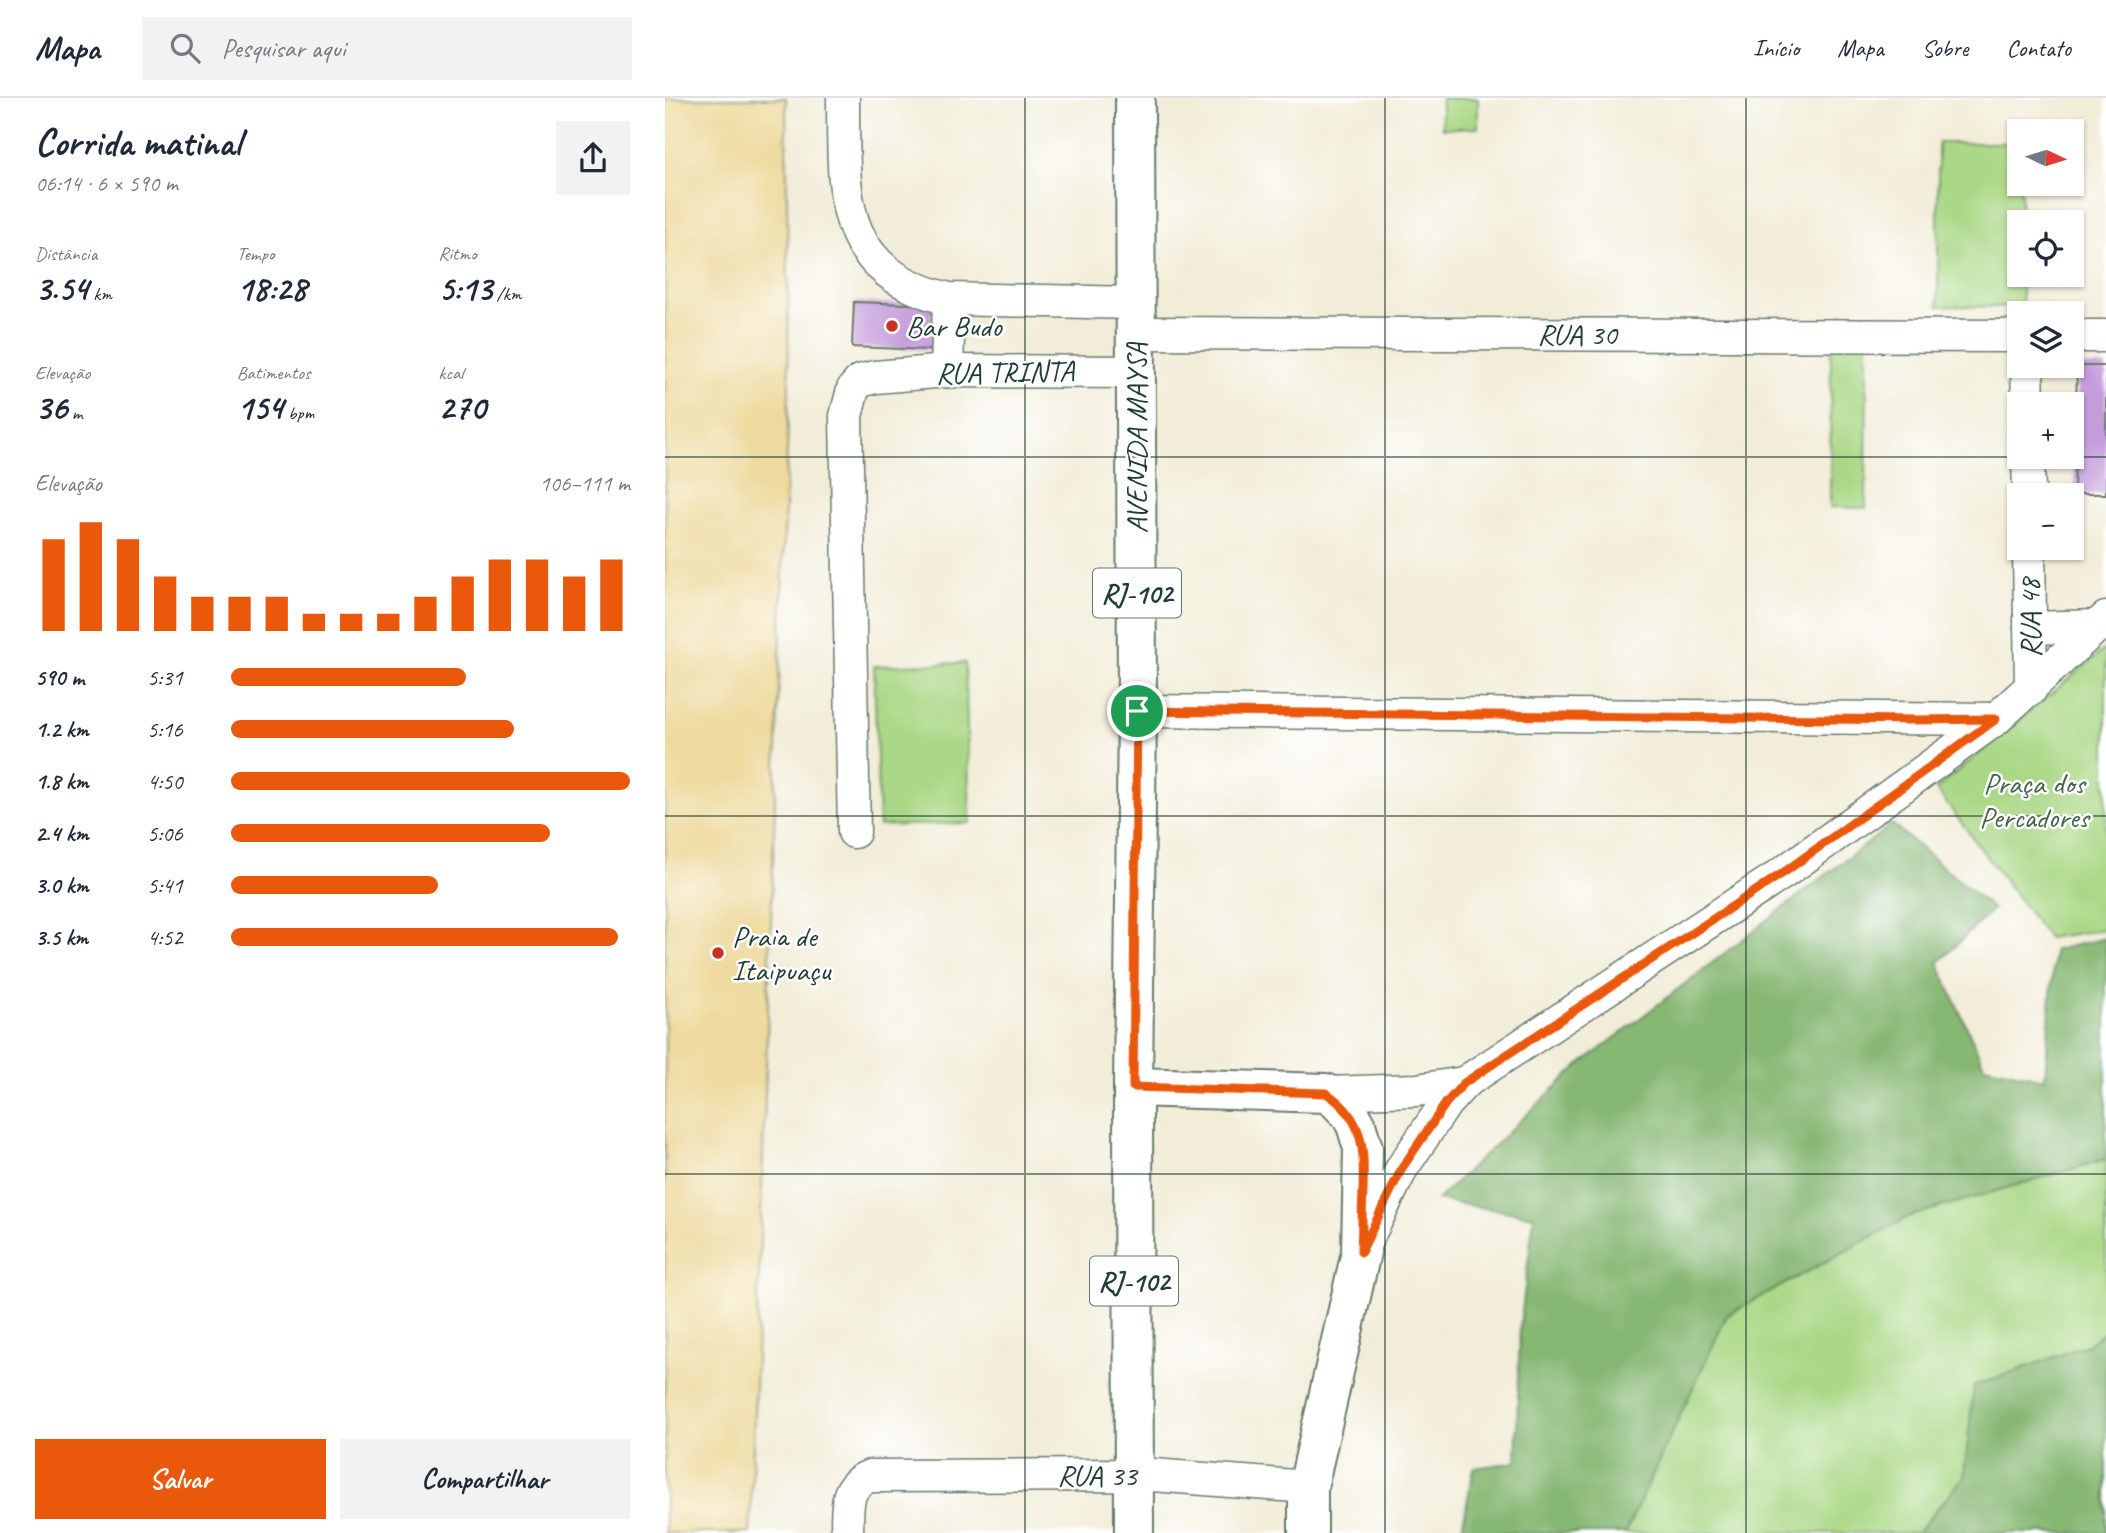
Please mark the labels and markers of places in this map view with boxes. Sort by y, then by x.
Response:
place label: Bar Budo [906,307,1003,345]
marker: Bar Budo [884,318,900,334]
pin [1107,681,1167,741]
place label: Praia de Itaipuaçu [732,917,832,989]
marker: Praia de Itaipuaçu [710,945,726,961]

